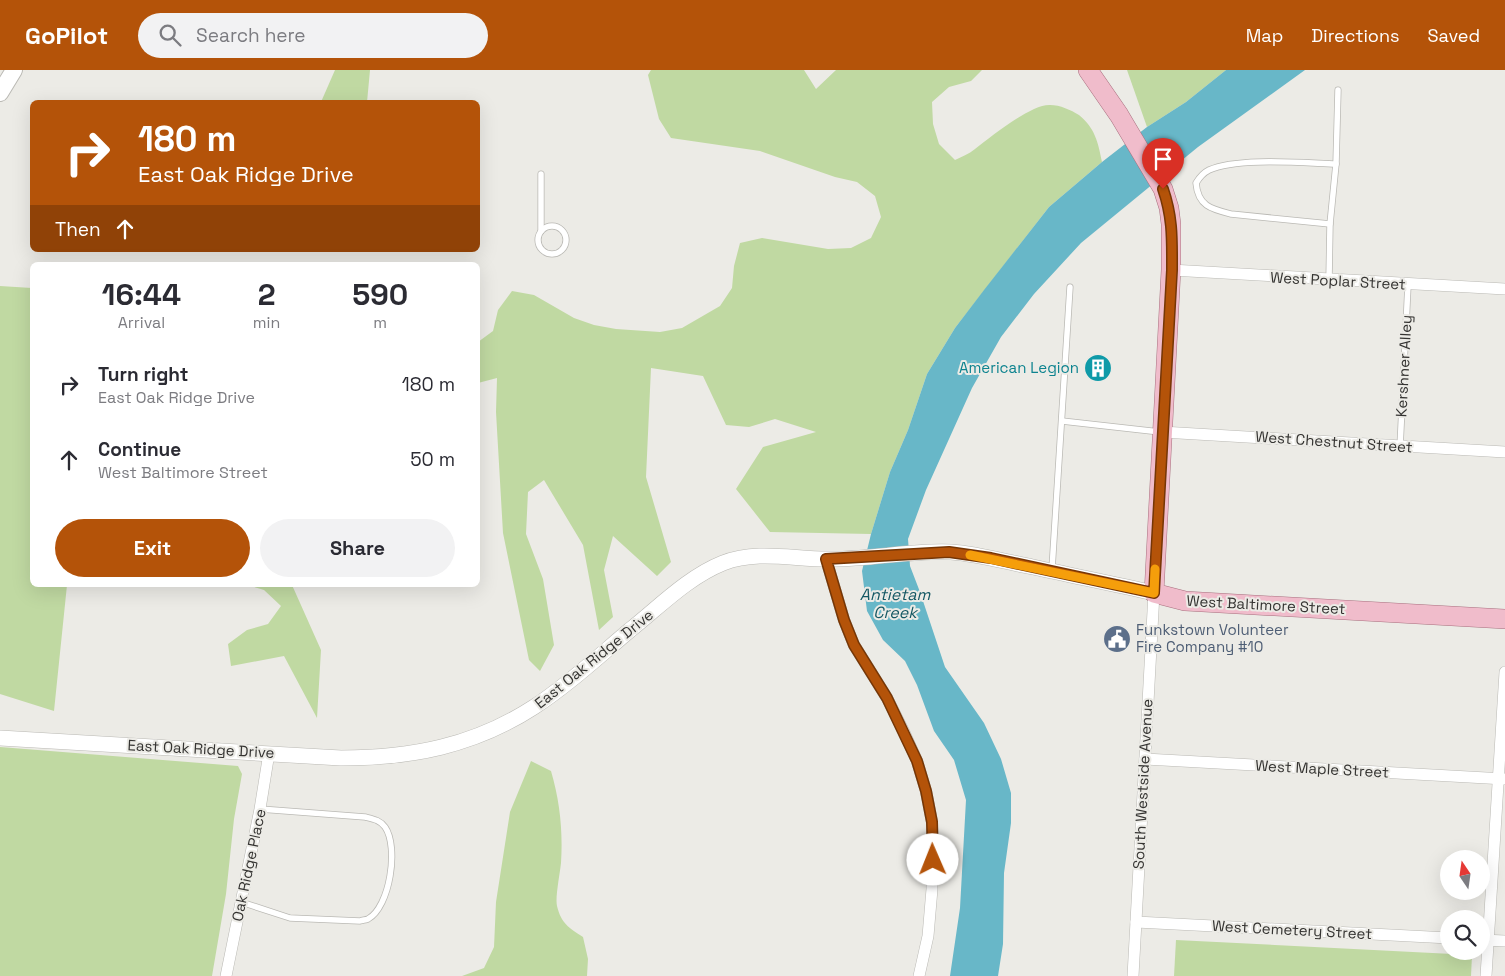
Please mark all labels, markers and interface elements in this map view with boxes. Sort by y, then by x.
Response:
search box [138,13,488,58]
text: GoPilot [25,20,108,51]
icon: search [156,21,184,49]
text: Search here [196,23,306,48]
text: Map [1246,24,1283,47]
text: Directions [1311,24,1400,47]
text: Saved [1428,24,1480,47]
text: 180 m [138,117,236,161]
icon: right [55,120,120,185]
pin [1142,138,1184,189]
icon: arrive [1149,145,1177,173]
text: East Oak Ridge Drive [138,160,354,188]
icon: ahead [111,215,139,243]
text: Then [55,217,101,242]
street label: West Poplar Street [1270,267,1406,294]
text: 16:44 [102,275,181,314]
text: 2 [258,275,276,314]
text: 590 [352,275,408,314]
text: Arrival [118,312,165,333]
text: min [253,312,280,333]
text: m [373,312,387,333]
street label: Kershner Alley [1391,314,1416,418]
building icon: American Legion [1083,353,1113,383]
place label: American Legion [959,358,1079,377]
text: Turn right [98,362,188,387]
icon: right [55,371,83,399]
text: 180 m [402,372,455,397]
text: East Oak Ridge Drive [98,387,255,408]
street label: West Chestnut Street [1255,427,1413,456]
text: Continue [98,437,181,462]
icon: ahead [55,446,83,474]
text: 50 m [410,447,455,472]
text: West Baltimore Street [98,462,268,483]
button: Exit [55,519,250,577]
button: Share [260,519,455,577]
water label: Antietam Creek [860,584,931,623]
street label: West Baltimore Street [1186,591,1346,618]
street label: East Oak Ridge Drive [531,605,657,712]
place label: Funkstown Volunteer Fire Company #10 [1136,620,1289,656]
public building icon: Funkstown Volunteer Fire Company #10 [1102,624,1132,654]
street label: South Westside Avenue [1129,698,1156,870]
street label: East Oak Ridge Drive [127,735,275,762]
street label: West Maple Street [1255,756,1389,781]
street label: Oak Ridge Place [227,807,270,923]
position arrow [906,833,958,885]
north arrow [1440,850,1490,900]
map controls [1440,850,1490,960]
button: search [1440,910,1490,960]
street label: West Cemetery Street [1211,916,1373,943]

